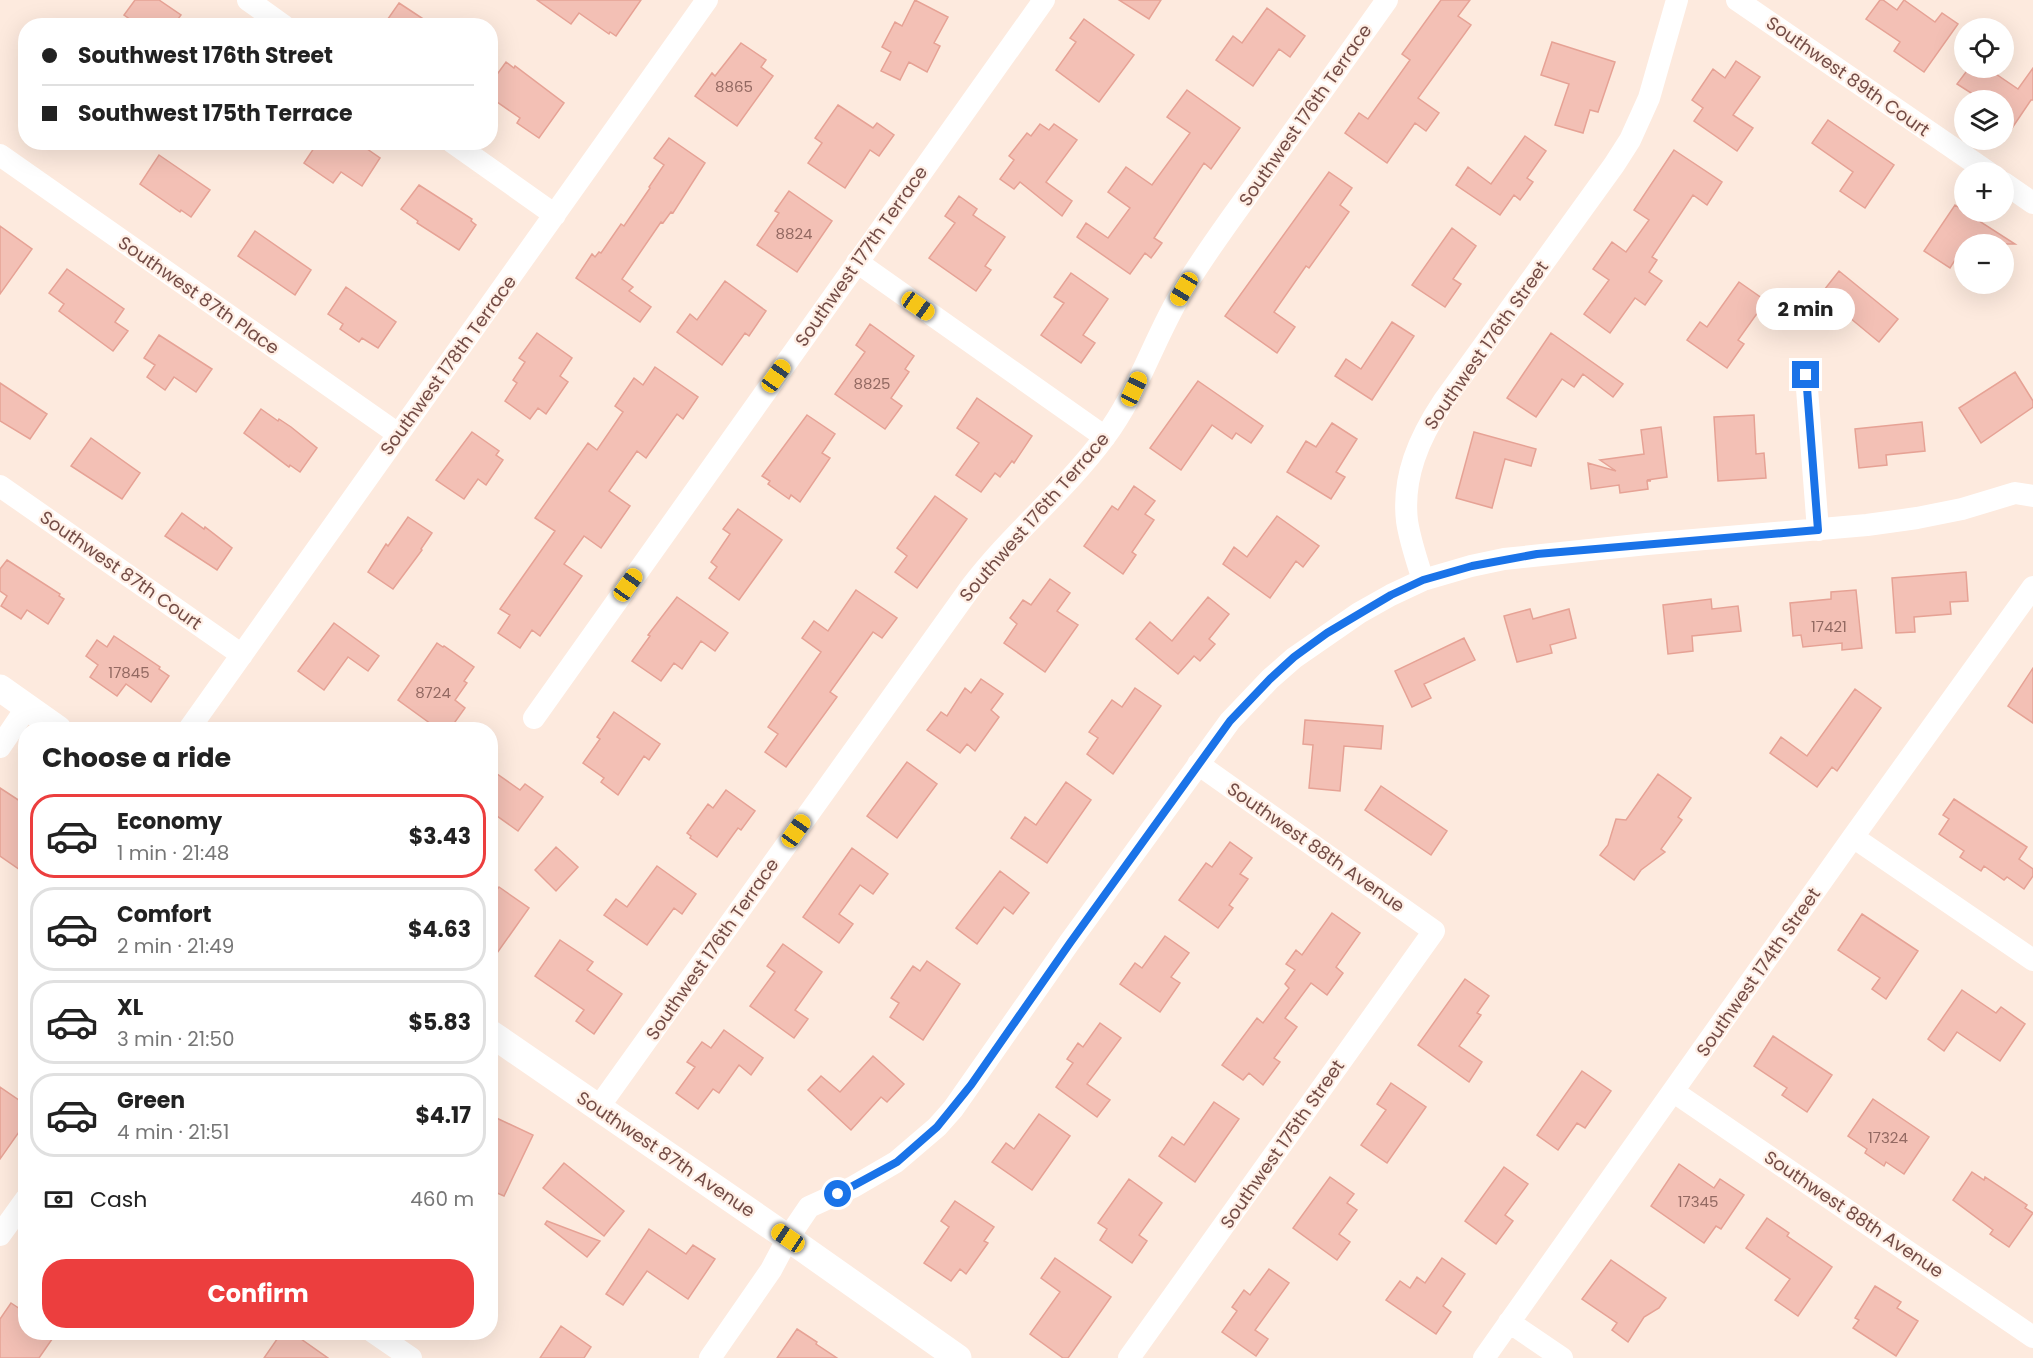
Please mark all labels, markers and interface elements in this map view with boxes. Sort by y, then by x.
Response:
street label: Southwest 89th Court [1761,10,1935,142]
map controls [1954,18,2014,294]
button: locate [1954,18,2014,78]
street label: Southwest 176th Terrace [1233,19,1377,211]
text: Southwest 176th Street [78,40,333,71]
house number: 8865 [715,76,753,97]
button: layers [1954,90,2014,150]
text: Southwest 175th Terrace [78,98,353,129]
street label: Southwest 177th Terrace [789,161,933,351]
button: + [1954,162,2014,222]
house number: 8824 [776,223,813,244]
street label: Southwest 87th Place [113,230,285,360]
button: − [1954,234,2014,294]
street label: Southwest 176th Street [1418,256,1554,434]
car [1167,269,1201,309]
street label: Southwest 178th Terrace [374,270,522,460]
car [898,288,938,324]
callout: 2 min [1756,288,1856,330]
text: 2 min [1777,295,1834,323]
car [758,356,794,396]
route end [1792,361,1819,388]
car [1118,369,1150,409]
house number: 8825 [854,373,890,394]
street label: Southwest 176th Terrace [953,427,1115,607]
street label: Southwest 87th Court [35,505,207,635]
car [610,565,646,605]
house number: 17421 [1811,616,1847,637]
house number: 17845 [108,662,150,683]
house number: 8724 [415,682,451,703]
text: Choose a ride [42,739,231,776]
street label: Southwest 88th Avenue [1222,776,1410,918]
text: Economy [117,806,222,837]
icon: car [45,809,99,863]
car [778,811,814,851]
text: $3.43 [409,821,471,852]
text: 1 min · 21:48 [117,839,229,867]
street label: Southwest 176th Terrace [640,853,784,1045]
street label: Southwest 174th Street [1690,883,1826,1061]
text: Comfort [117,899,211,930]
icon: car [45,902,99,956]
text: $4.63 [408,914,471,945]
text: 2 min · 21:49 [117,932,234,960]
text: XL [117,992,143,1023]
icon: car [45,995,99,1049]
text: $5.83 [408,1007,471,1038]
text: 3 min · 21:50 [117,1025,235,1053]
street label: Southwest 175th Street [1214,1055,1350,1233]
text: Green [117,1085,185,1116]
street label: Southwest 87th Avenue [572,1085,760,1223]
icon: car [45,1088,99,1142]
text: $4.17 [415,1100,471,1131]
text: 4 min · 21:51 [117,1118,229,1146]
house number: 17324 [1868,1127,1908,1148]
street label: Southwest 88th Avenue [1759,1144,1949,1284]
route start [824,1180,851,1207]
icon: cash [42,1183,75,1216]
text: Cash [90,1184,147,1215]
text: 460 m [410,1185,474,1213]
house number: 17345 [1678,1191,1718,1212]
car [768,1220,808,1256]
button: Confirm [42,1259,474,1328]

